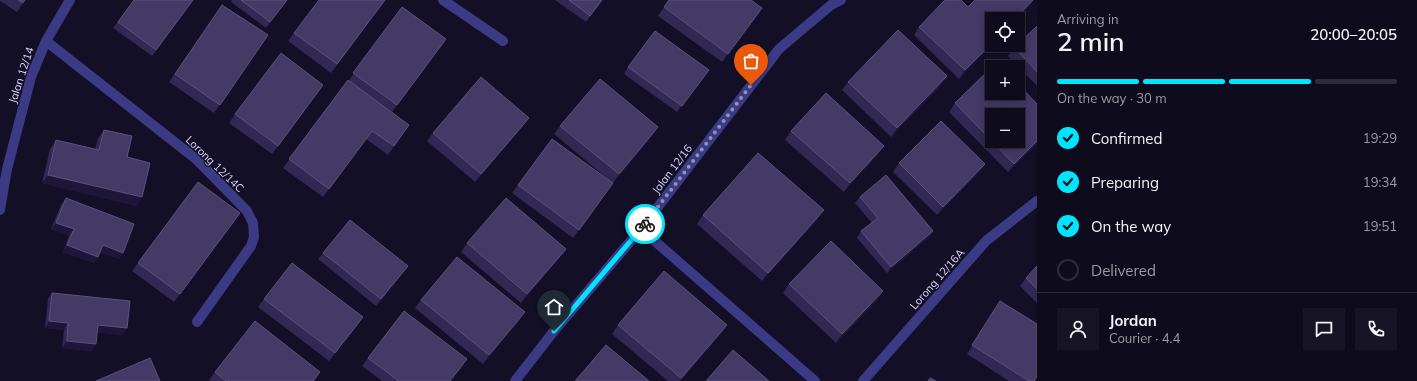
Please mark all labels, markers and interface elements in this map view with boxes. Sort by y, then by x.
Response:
text: Arriving in [1057,11,1119,27]
map controls [985,12,1025,148]
button: locate [985,12,1025,52]
text: 2 min [1057,25,1125,58]
text: 20:00–20:05 [1310,25,1397,44]
pin [734,44,768,85]
street label: Jalan 12/14 [5,45,37,105]
icon: bag [740,50,762,72]
button: + [985,60,1025,100]
text: On the way · 30 m [1057,90,1167,106]
button: − [985,108,1025,148]
icon: check [1057,127,1079,149]
text: Confirmed [1091,129,1162,148]
text: 19:29 [1363,130,1397,146]
street label: Lorong 12/14C [183,133,247,195]
street label: Jalan 12/16 [649,141,695,196]
icon: check [1057,171,1079,193]
text: Preparing [1091,173,1159,192]
text: 19:34 [1363,174,1397,190]
courier [625,204,665,244]
icon: bike [634,213,656,235]
icon: check [1057,215,1079,237]
text: On the way [1091,217,1171,236]
text: 19:51 [1363,218,1397,234]
street label: Lorong 12/16A [907,246,967,312]
text: Delivered [1091,261,1156,280]
pin [537,290,571,331]
icon: home [543,296,565,318]
button: person [1057,308,1099,350]
button: chat [1303,308,1345,350]
button: phone [1355,308,1397,350]
text: Jordan [1109,311,1157,330]
text: Courier · 4.4 [1109,330,1180,346]

